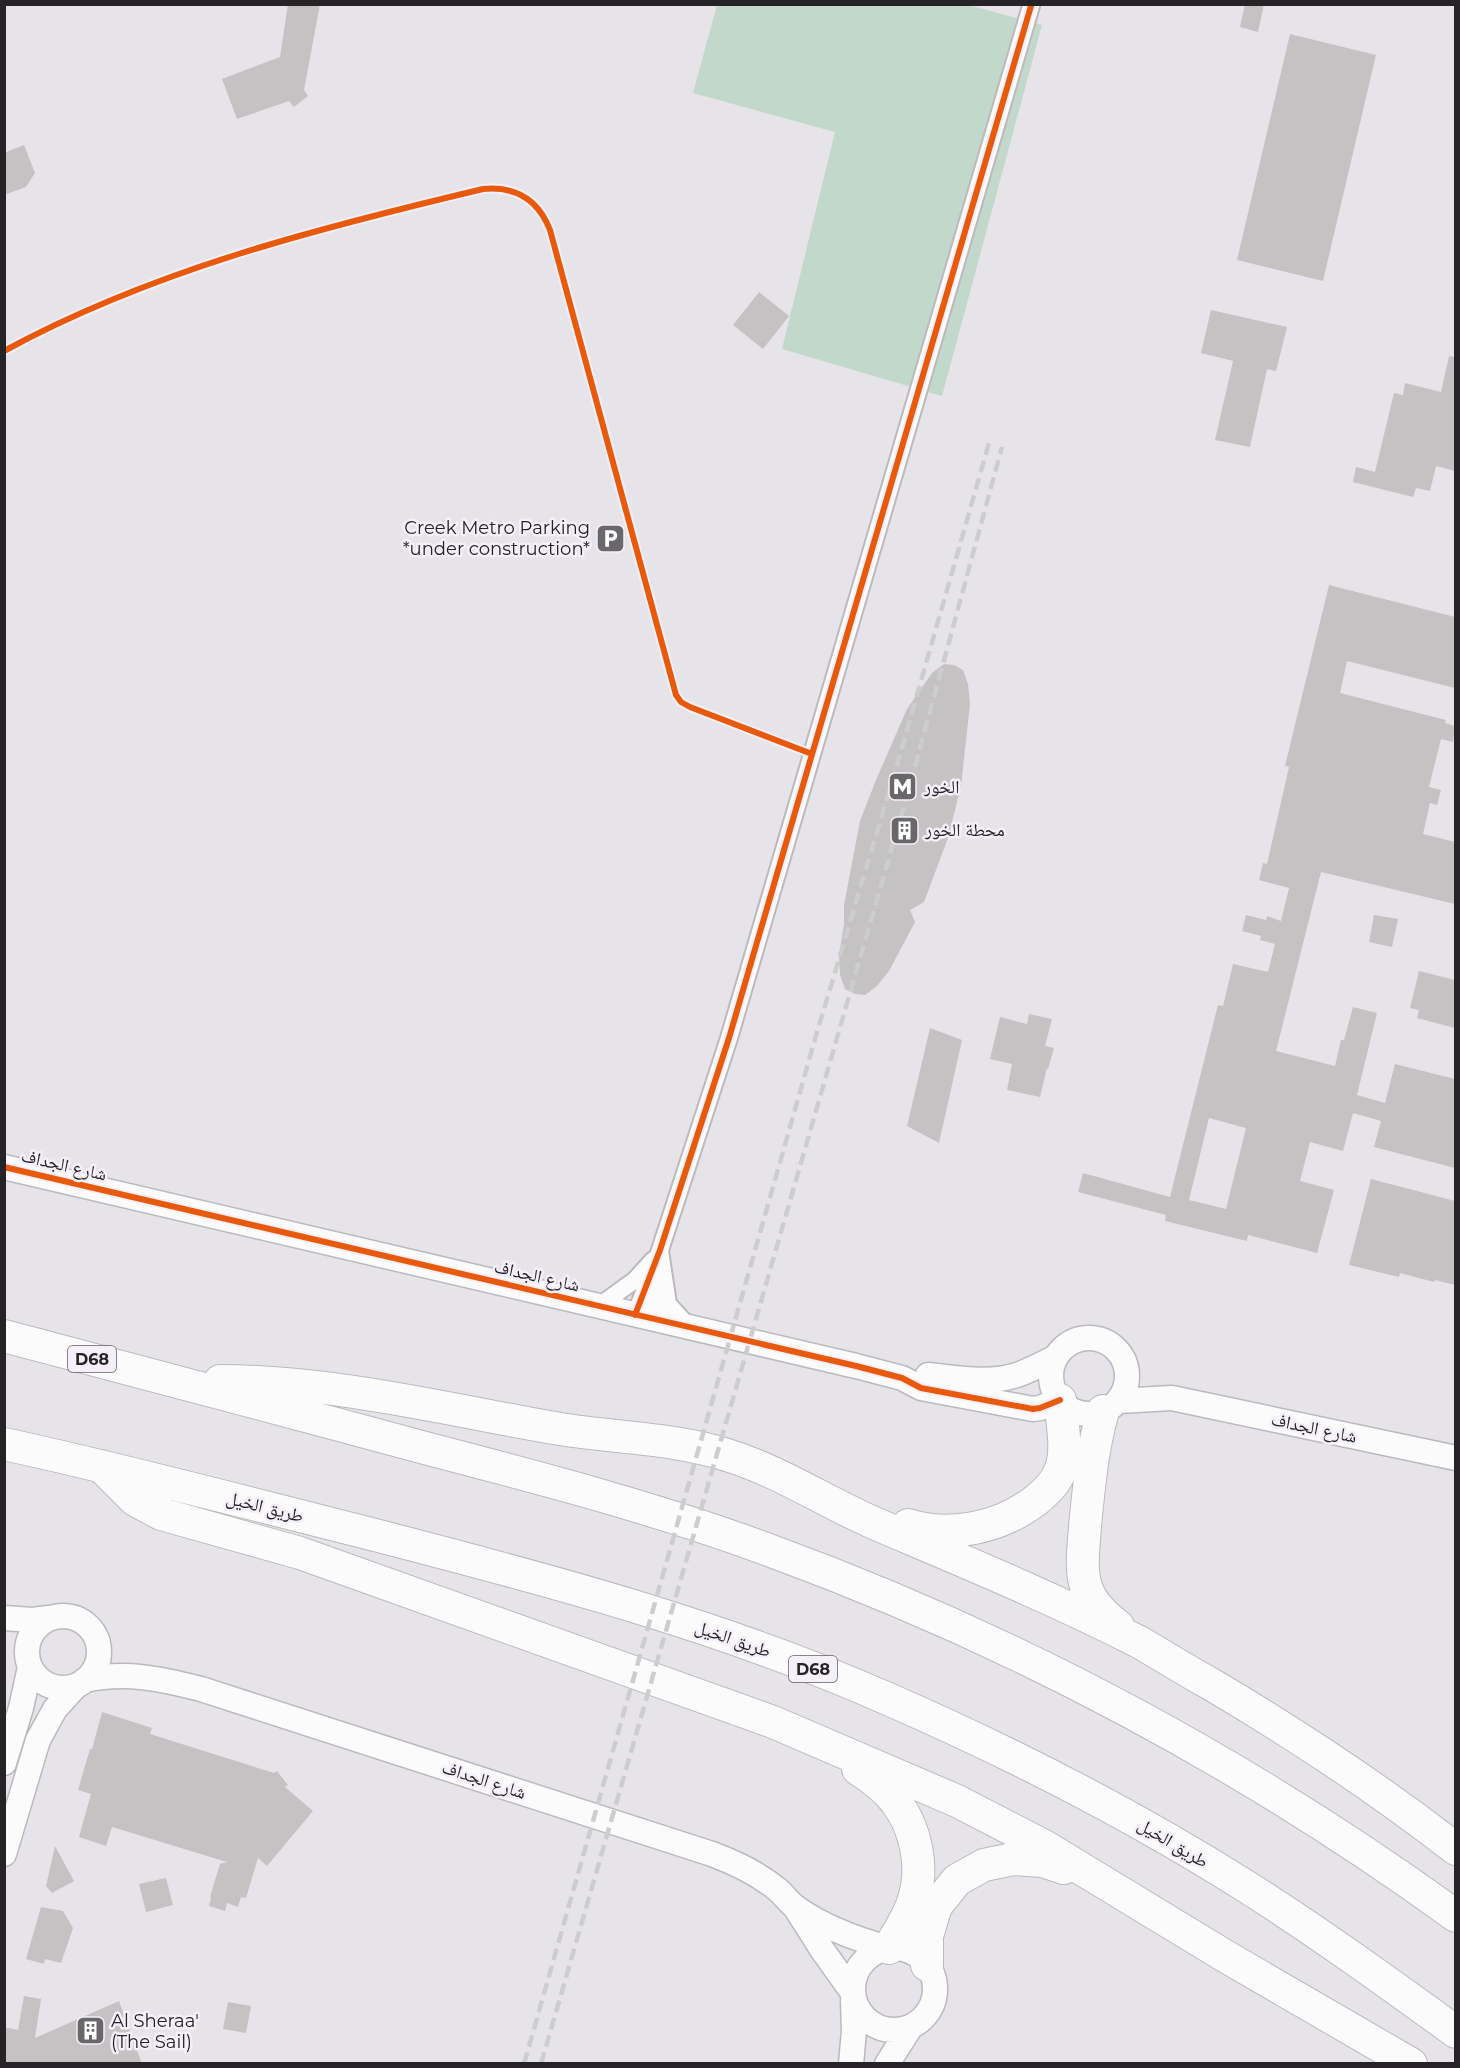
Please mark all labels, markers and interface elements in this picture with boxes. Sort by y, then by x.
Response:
place label: Creek Metro Parking *under construction* [403,517,590,560]
parking icon: Creek Metro Parking *under construction* [595,522,627,554]
metro station icon: الخور [887,771,919,803]
place label: الخور [923,776,959,798]
building icon: محطة الخور [888,814,920,846]
place label: محطة الخور [924,819,1005,841]
street label: شارع الجداف [19,1144,109,1186]
street label: شارع الجداف [492,1255,582,1297]
road number: D68 [68,1346,116,1372]
street label: شارع الجداف [1269,1408,1359,1448]
street label: طريق الخيل [224,1487,306,1527]
street label: طريق الخيل [692,1616,774,1662]
road number: D68 [789,1656,837,1682]
street label: شارع الجداف [439,1756,529,1804]
street label: طريق الخيل [1134,1813,1212,1873]
place label: Al Sheraa' (The Sail) [111,2010,199,2053]
building icon: Al Sheraa' (The Sail) [74,2015,106,2047]

